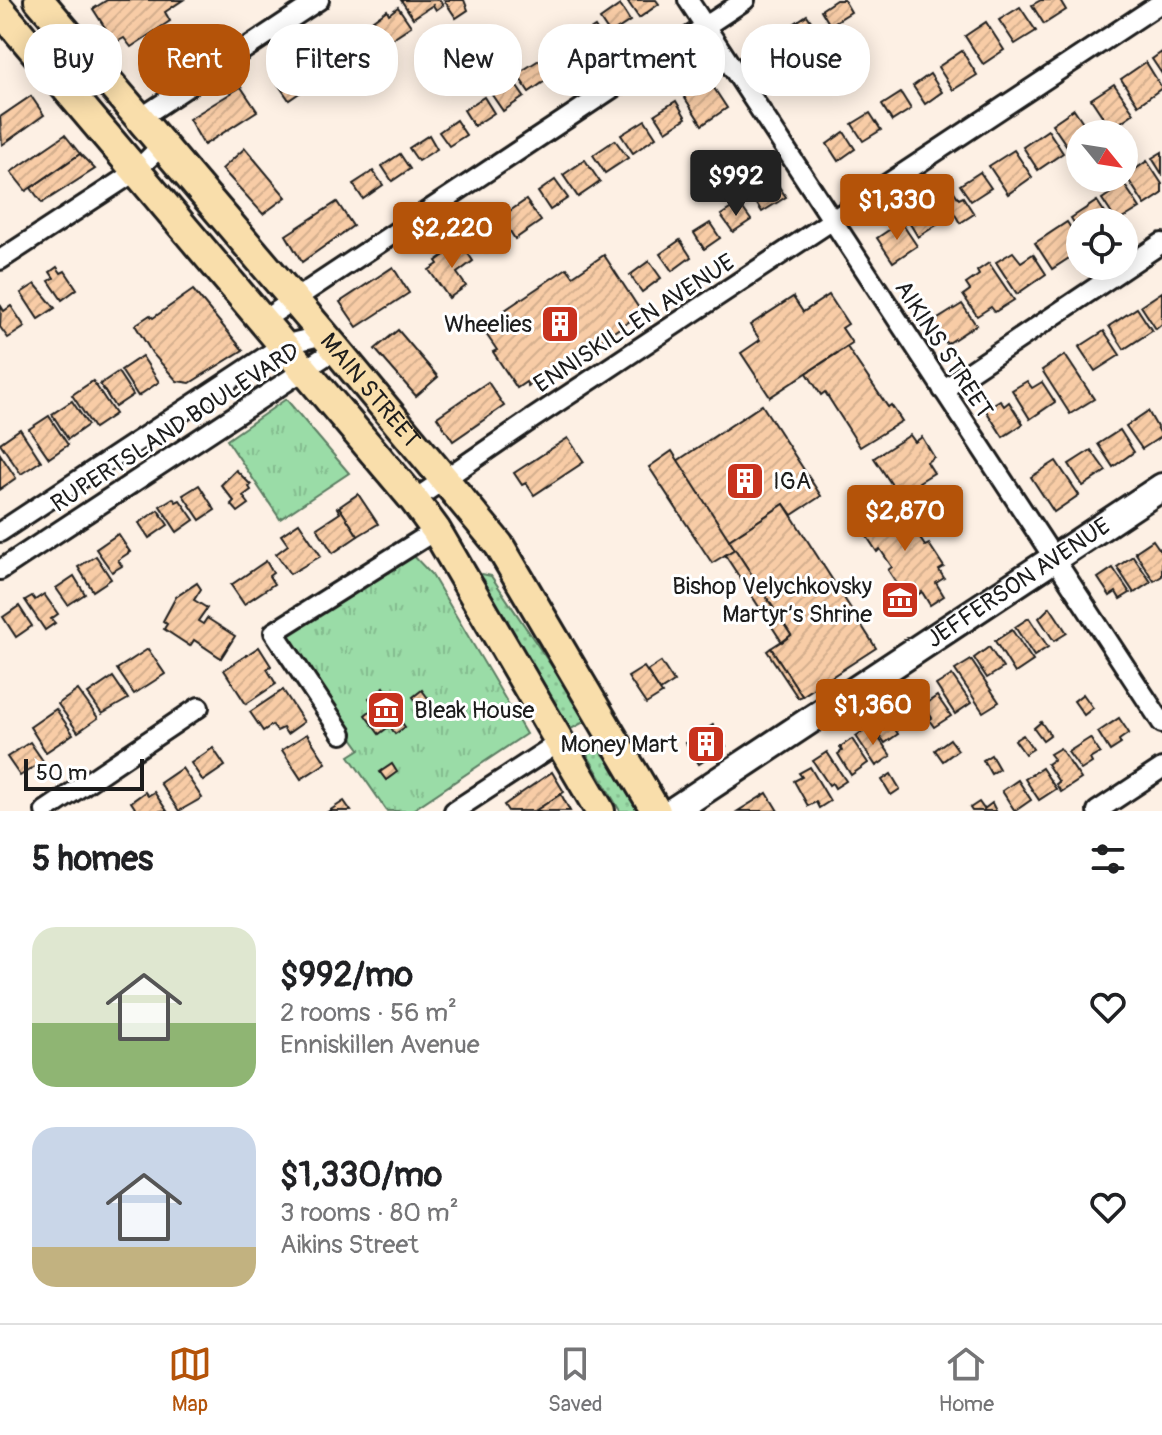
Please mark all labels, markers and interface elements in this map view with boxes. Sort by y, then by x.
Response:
chip: Buy [24,24,122,96]
chip: Rent [138,24,250,96]
chip: Filters [266,24,398,96]
chip: New [414,24,522,96]
chip: Apartment [538,24,725,96]
chip: House [741,24,870,96]
north arrow [1066,120,1138,192]
map controls [1066,120,1138,280]
pin: $992 [689,150,783,218]
text: $992 [708,160,764,192]
pin: $1,330 [832,174,962,242]
text: $1,330 [858,184,936,216]
pin: $2,220 [387,202,517,270]
button: locate [1066,208,1138,280]
text: $2,220 [411,212,493,244]
street label: ENNISKILLEN AVENUE [529,248,740,399]
street label: AIKINS STREET [888,275,999,424]
building icon: Wheelies [539,303,581,345]
place label: Wheelies [444,310,532,339]
street label: MAIN STREET [314,327,426,454]
street label: RUPERTSLAND BOULEVARD [46,336,305,519]
building icon: IGA [724,460,766,502]
place label: IGA [773,467,811,496]
pin: $2,870 [840,485,970,553]
text: $2,870 [865,495,945,527]
street label: JEFFERSON AVENUE [921,511,1116,654]
place label: Bishop Velychkovsky Martyr’s Shrine [672,572,872,629]
museum icon: Bishop Velychkovsky Martyr’s Shrine [879,579,921,621]
pin: $1,360 [808,679,938,747]
museum icon: Bleak House [365,689,407,731]
text: $1,360 [834,689,912,721]
place label: Bleak House [414,696,534,725]
building icon: Money Mart [685,723,727,765]
place label: Money Mart [561,730,678,759]
scale bar [24,755,144,791]
text: 50 m [36,759,87,787]
icon: filters [1086,837,1130,881]
text: 5 homes [32,838,153,881]
text: $992/mo [280,954,413,997]
icon: home [96,959,192,1055]
icon: heart [1086,985,1130,1029]
text: 2 rooms · 56 m² [280,997,457,1029]
text: Enniskillen Avenue [280,1029,480,1061]
text: $1,330/mo [280,1154,442,1197]
icon: home [96,1159,192,1255]
icon: heart [1086,1185,1130,1229]
text: 3 rooms · 80 m² [280,1197,459,1229]
text: Aikins Street [280,1229,419,1261]
tab: Map [168,1342,212,1418]
tab: Saved [548,1342,603,1418]
tab: Home [939,1342,994,1418]

